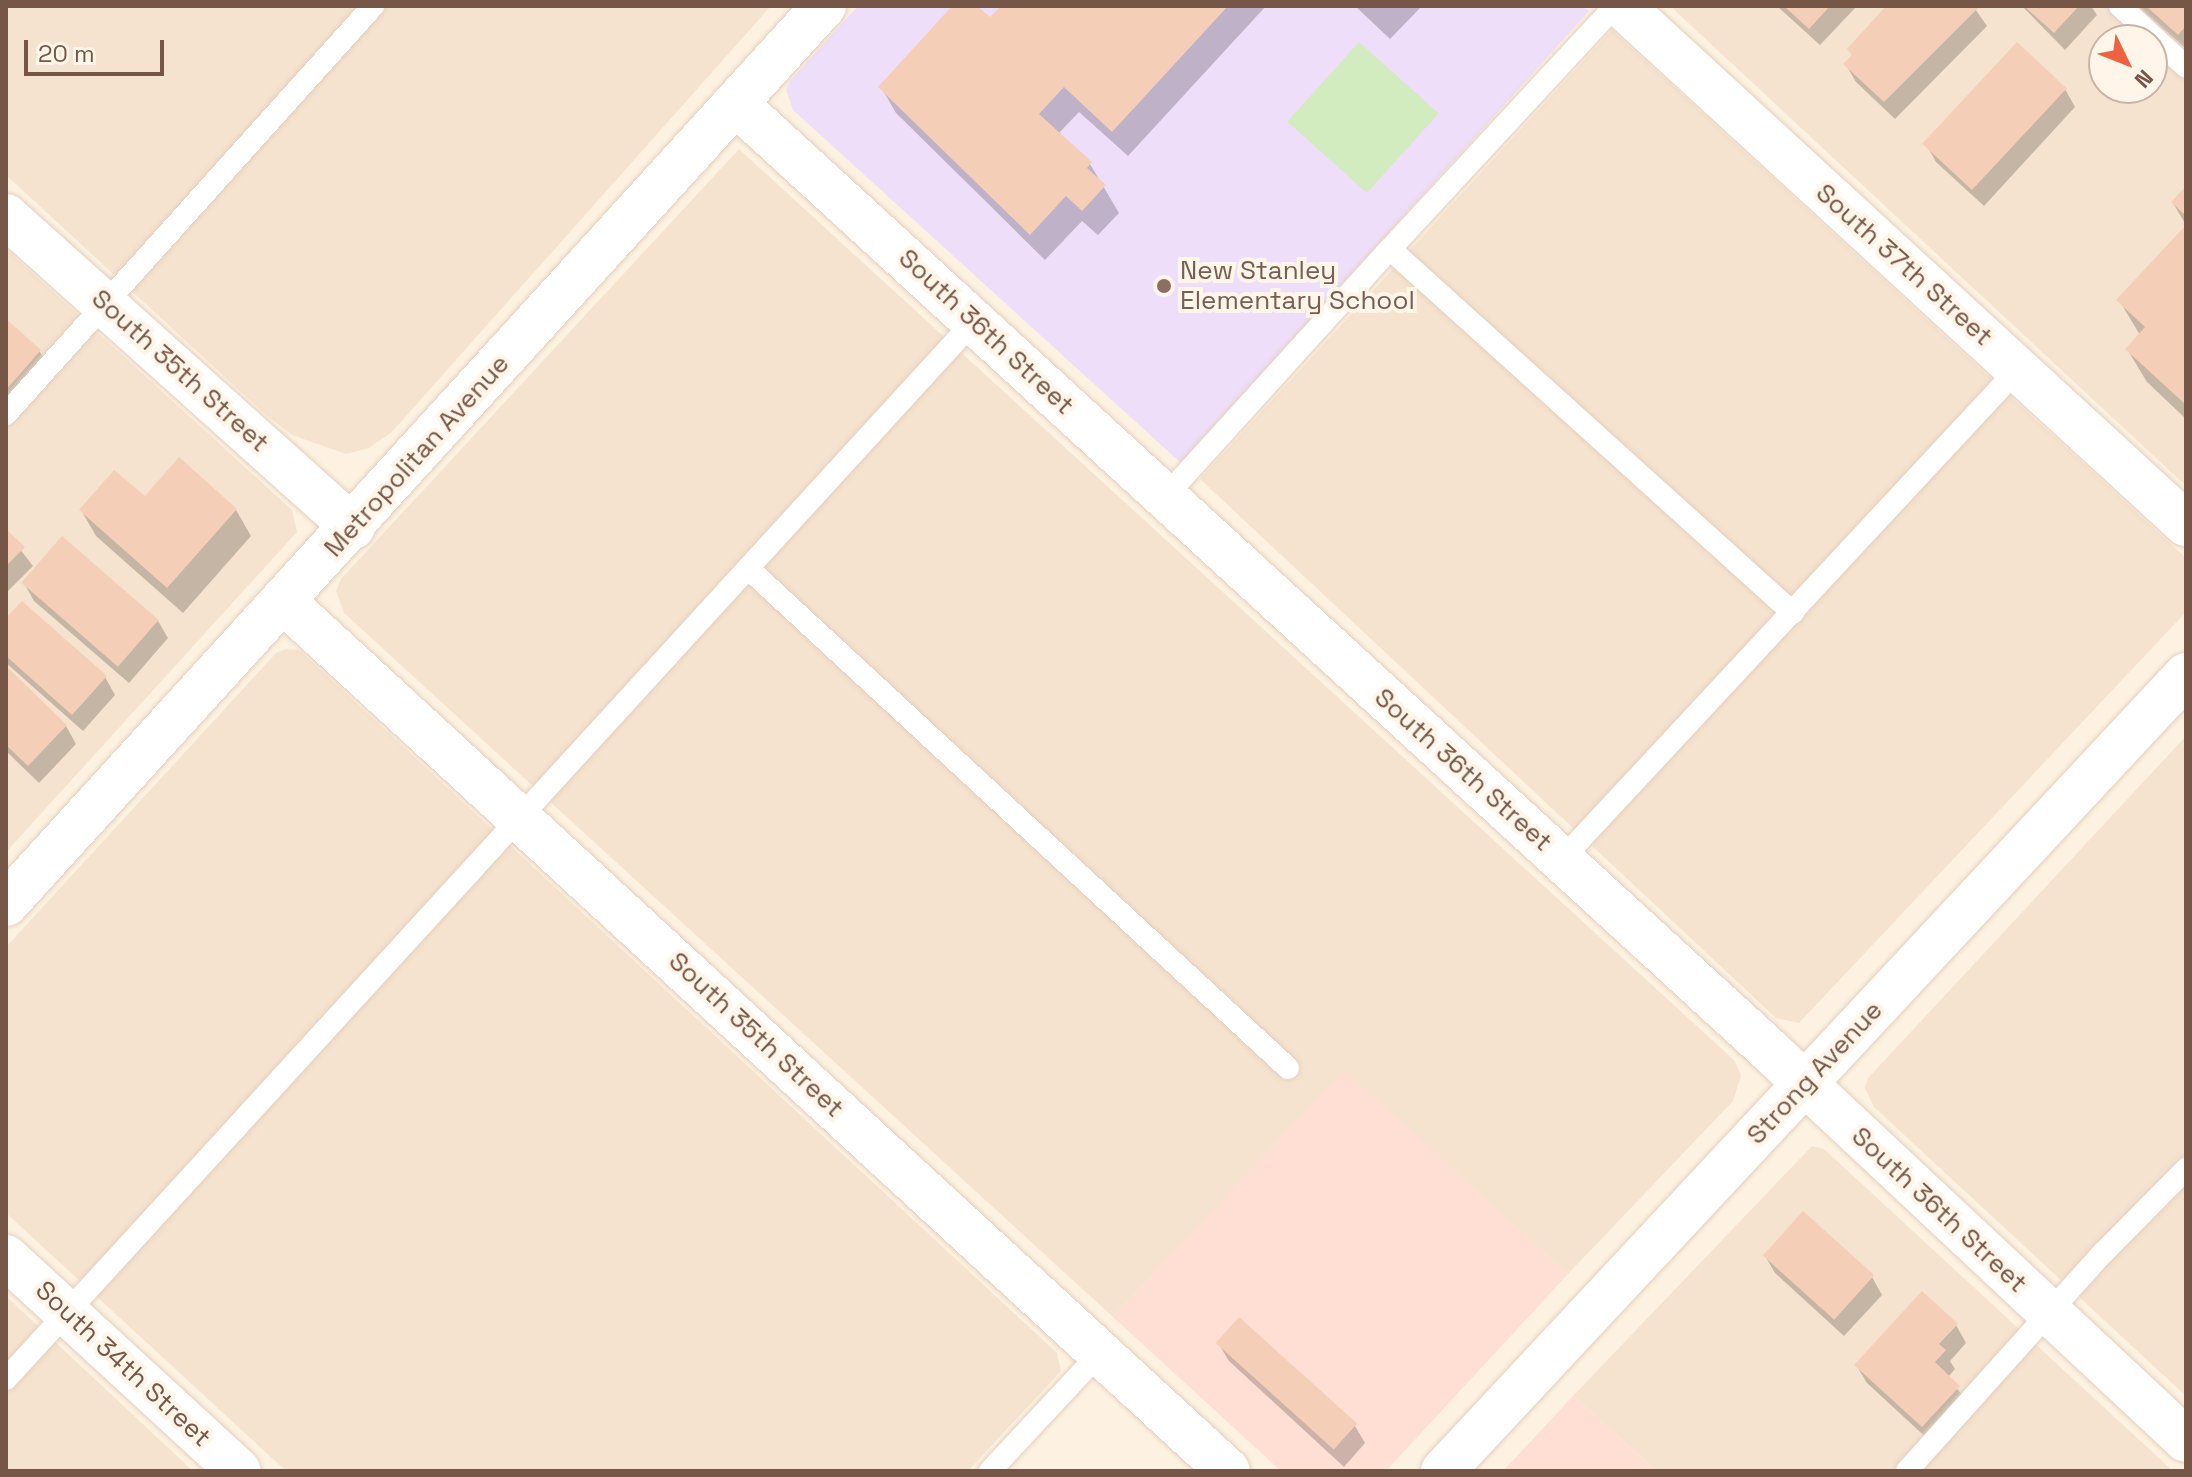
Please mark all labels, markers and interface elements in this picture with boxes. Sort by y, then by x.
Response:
scale bar [28,24,168,74]
north arrow [2088,24,2168,104]
text: 20 m [38,38,95,69]
text: N [2129,64,2159,94]
street label: South 37th Street [1809,177,1999,353]
street label: South 36th Street [892,243,1080,421]
place label: New Stanley Elementary School [1180,255,1415,316]
marker: New Stanley Elementary School [1155,277,1173,295]
street label: South 35th Street [85,283,275,459]
street label: Metropolitan Avenue [318,348,516,564]
street label: South 36th Street [1368,682,1558,858]
street label: South 35th Street [662,946,850,1124]
street label: Strong Avenue [1741,995,1889,1151]
street label: South 36th Street [1845,1121,2033,1299]
street label: South 34th Street [29,1275,217,1453]

